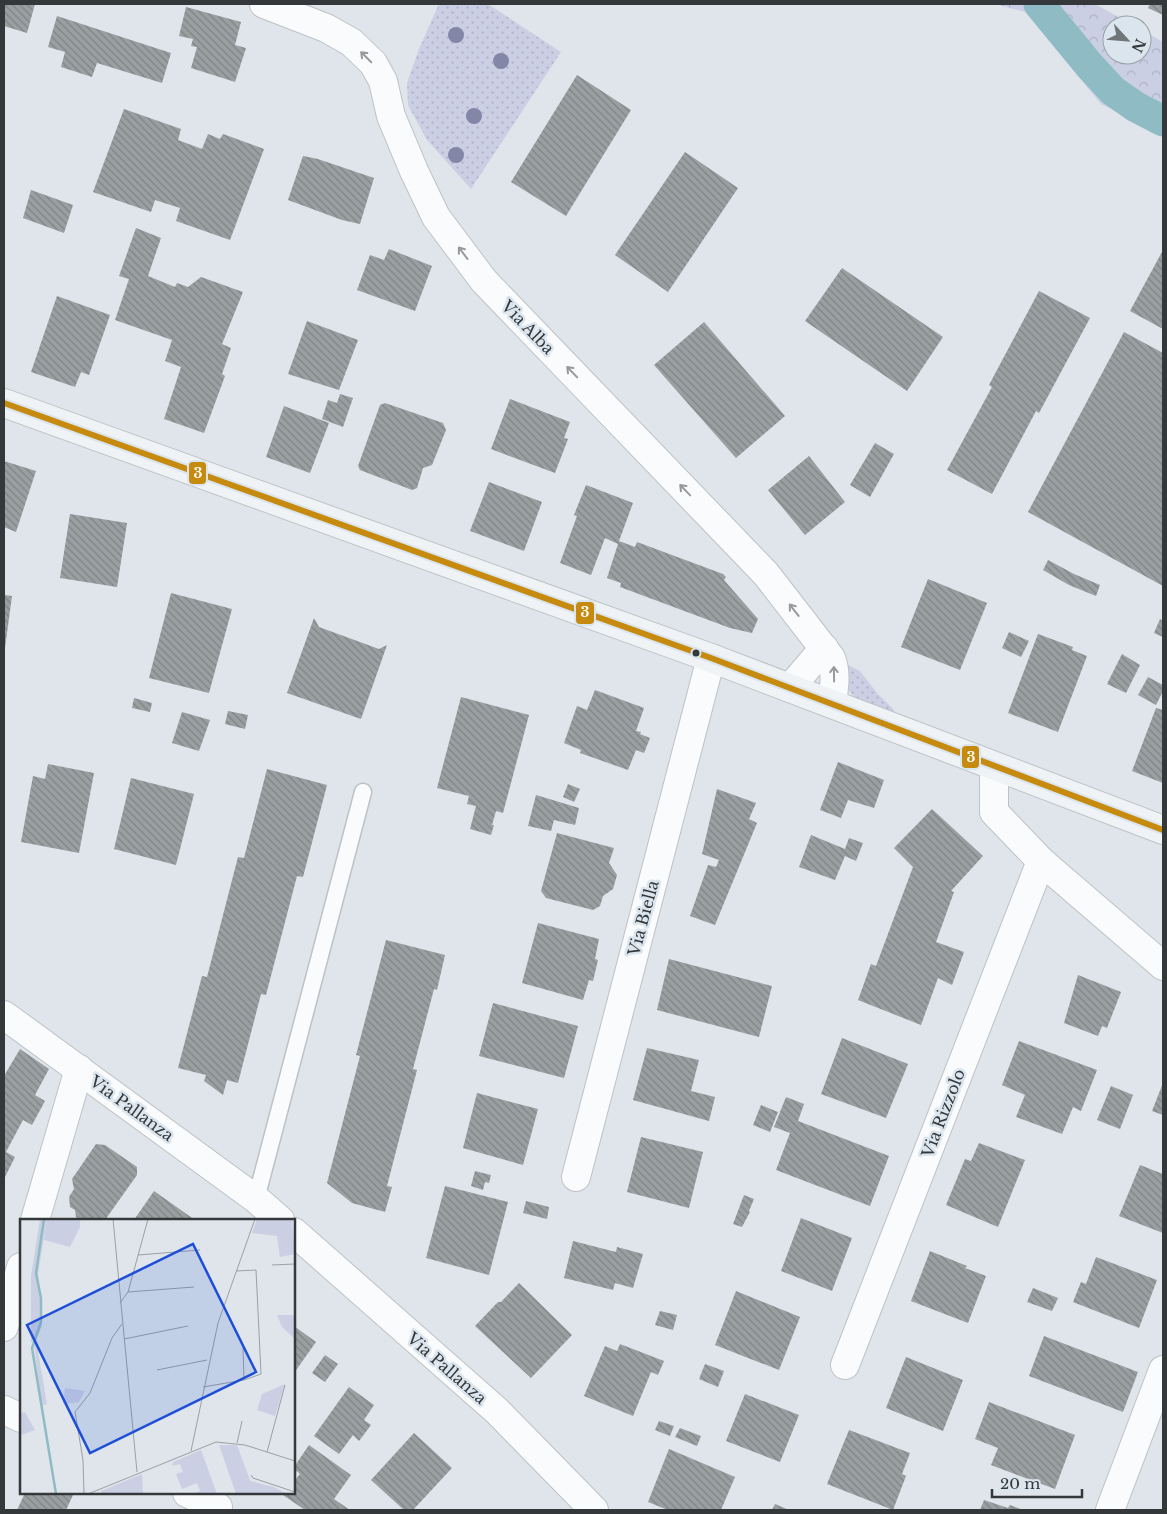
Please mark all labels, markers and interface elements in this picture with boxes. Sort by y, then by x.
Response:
north arrow [1102,15,1152,65]
text: N [1128,36,1150,56]
one-way arrow [360,51,372,63]
one-way arrow [457,247,468,260]
street label: Via Alba [497,295,559,358]
one-way arrow [566,366,578,379]
line badge: 3 [188,461,207,485]
text: 3 [194,464,203,482]
one-way arrow [679,483,691,496]
line badge: 3 [575,601,595,625]
text: 3 [581,603,590,621]
one-way arrow [788,604,799,617]
unlabelled marker [691,648,701,658]
one-way arrow [829,667,839,683]
line badge: 3 [961,745,980,769]
text: 3 [967,748,976,766]
street label: Via Biella [623,878,663,959]
street label: Via Rizzolo [917,1066,969,1161]
street label: Via Pallanza [85,1070,178,1145]
inset map [20,1219,295,1494]
street label: Via Pallanza [402,1327,491,1408]
scale bar [992,1466,1082,1498]
text: 20 m [1000,1474,1040,1493]

